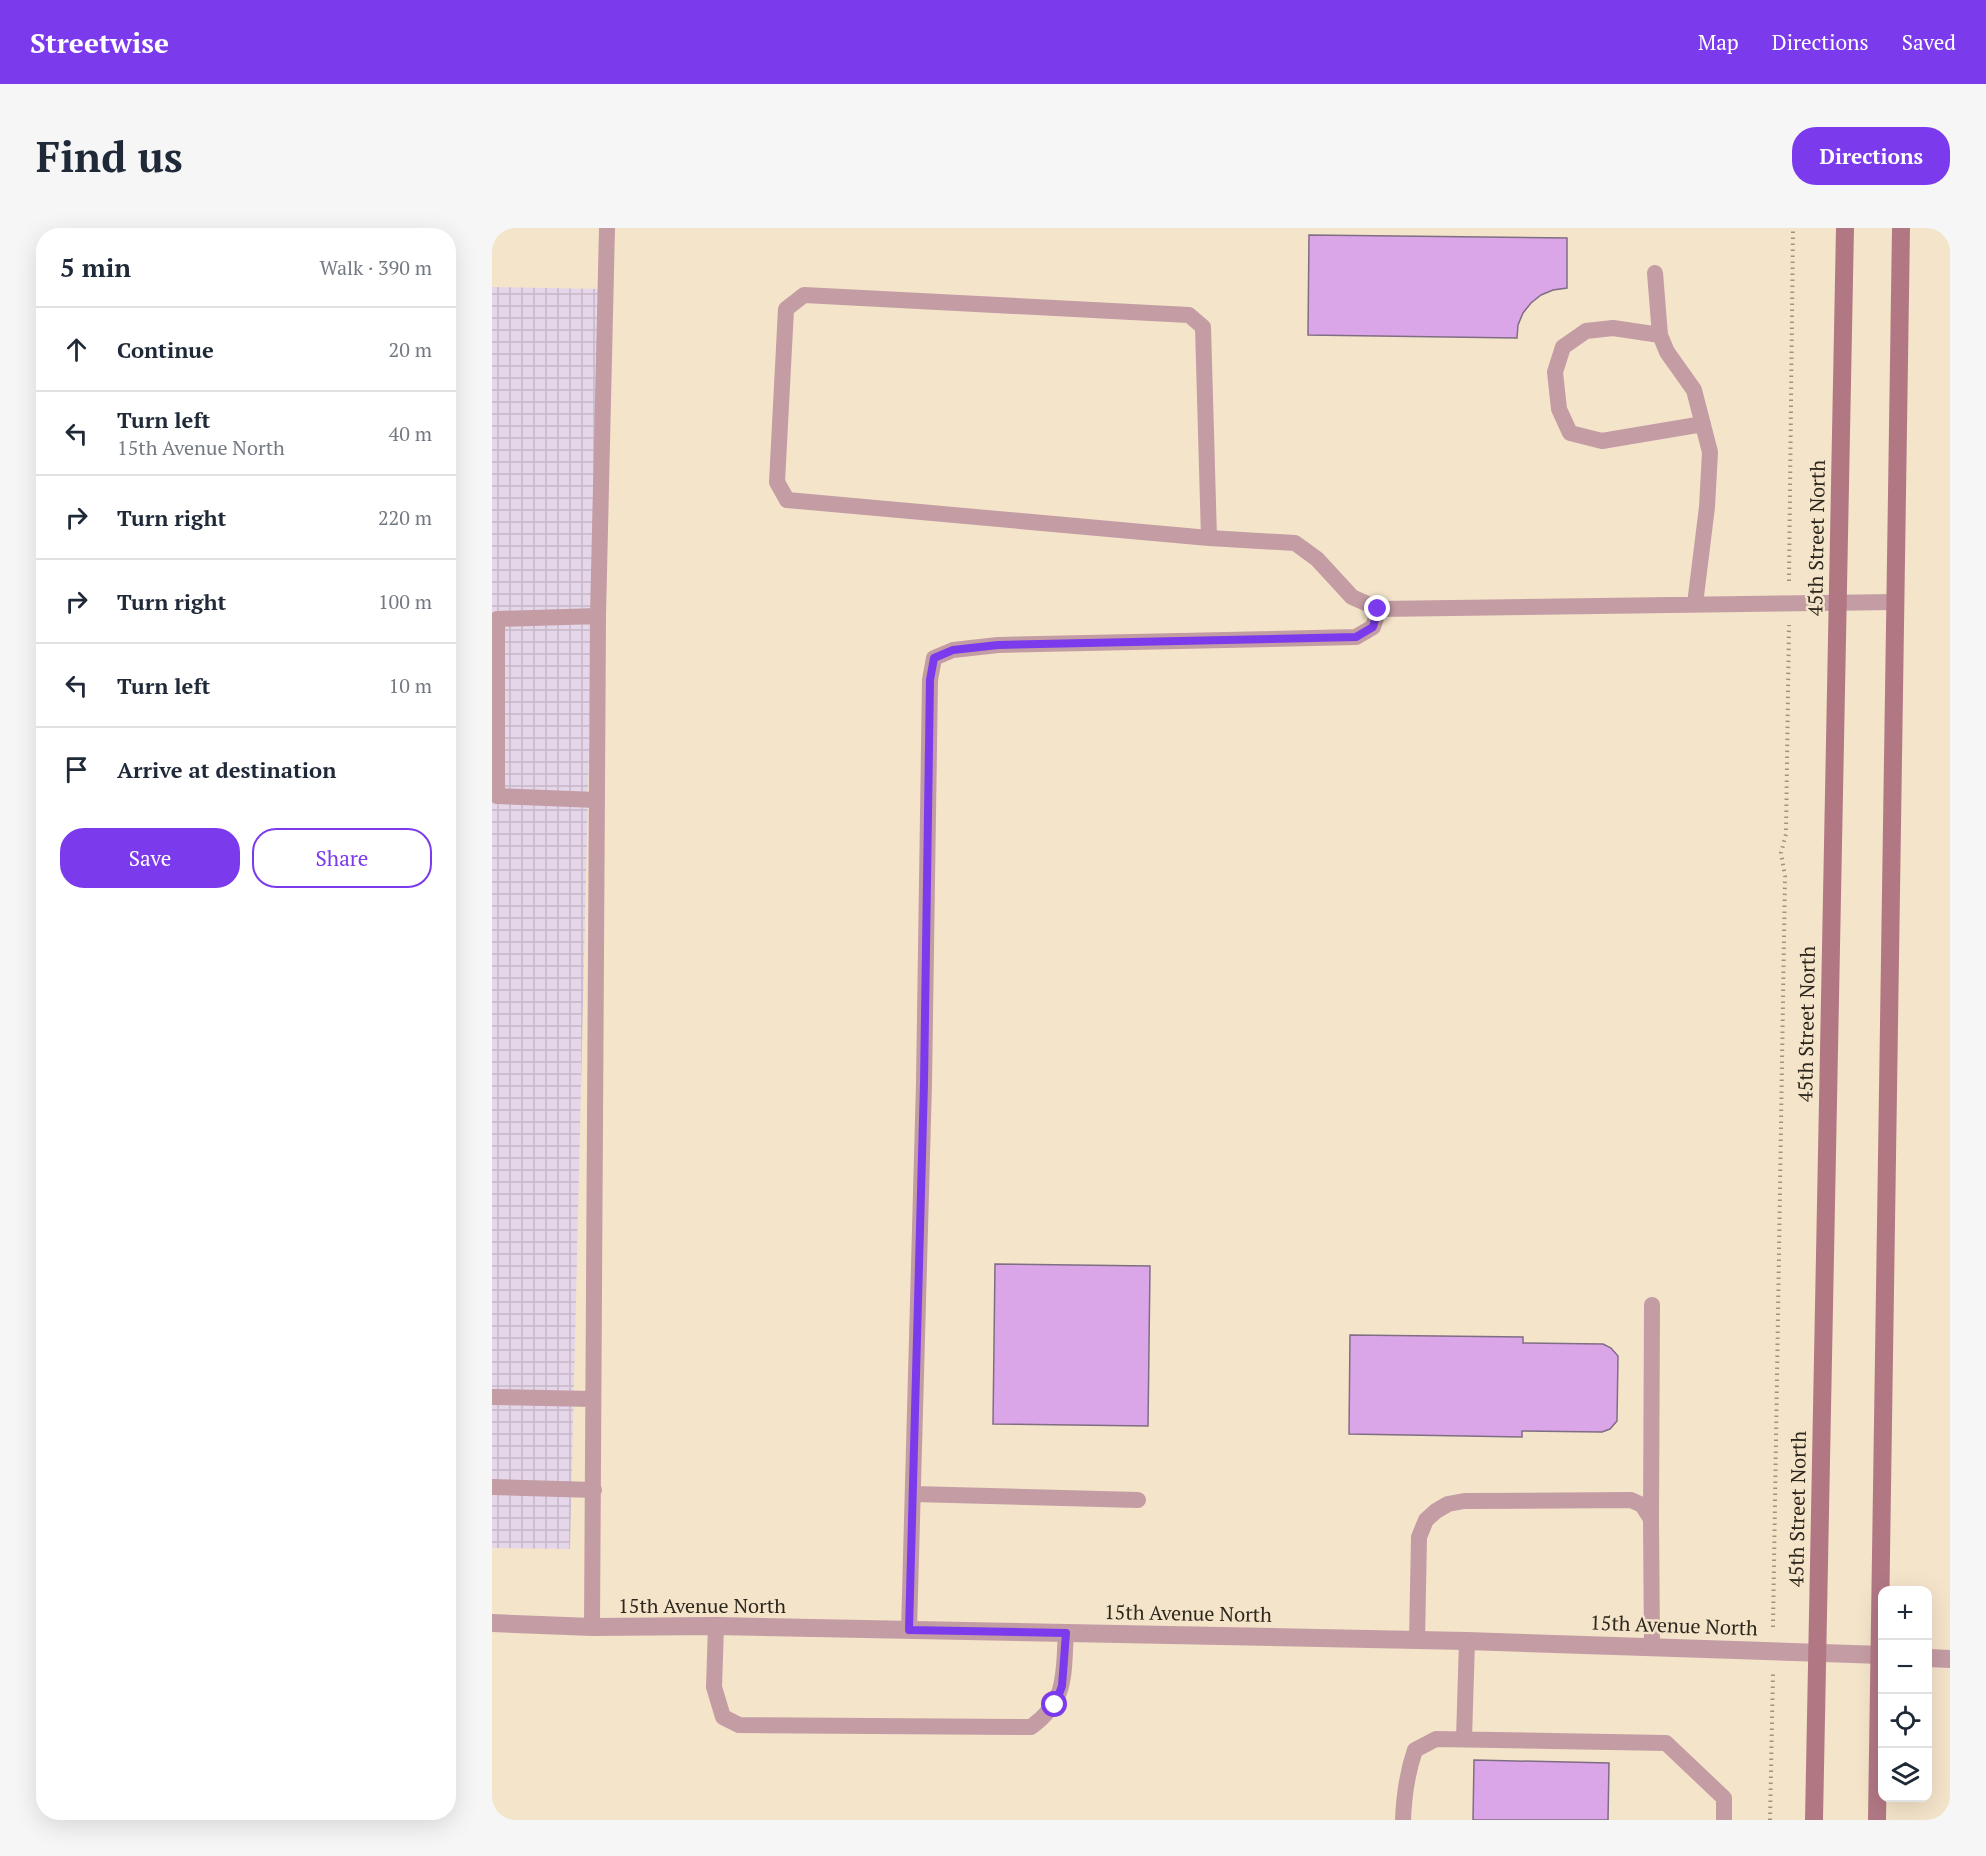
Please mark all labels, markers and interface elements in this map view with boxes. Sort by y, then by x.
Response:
text: Streetwise [30,24,169,61]
text: Map [1698,28,1739,56]
text: Directions [1772,28,1869,56]
text: Saved [1902,28,1956,56]
button: Directions [1792,127,1950,185]
text: Find us [36,128,183,184]
text: 5 min [60,250,131,284]
text: Walk · 390 m [320,254,432,281]
icon: ahead [60,333,93,366]
text: Continue [117,335,214,364]
text: 20 m [389,336,432,363]
text: Turn left [117,405,210,434]
icon: left [60,417,93,450]
text: 40 m [389,420,432,447]
text: 15th Avenue North [117,434,285,461]
street label: 45th Street North [1801,459,1831,616]
icon: right [60,501,93,534]
text: Turn right [117,503,226,532]
text: 220 m [378,504,432,531]
icon: right [60,585,93,618]
text: Turn right [117,587,226,616]
text: 100 m [378,588,432,615]
route end [1364,595,1390,621]
icon: left [60,669,93,702]
text: Turn left [117,671,210,700]
text: 10 m [389,672,432,699]
icon: arrive [60,753,93,786]
text: Arrive at destination [117,755,336,784]
button: Save [60,828,240,888]
button: Share [252,828,432,888]
street label: 45th Street North [1791,945,1821,1102]
street label: 45th Street North [1782,1430,1812,1587]
map controls [1878,1586,1932,1802]
button: + [1878,1586,1932,1640]
street label: 15th Avenue North [618,1592,786,1619]
street label: 15th Avenue North [1104,1598,1272,1628]
street label: 15th Avenue North [1590,1609,1759,1641]
button: − [1878,1640,1932,1694]
route start [1041,1691,1067,1717]
button: locate [1878,1694,1932,1748]
button: layers [1878,1748,1932,1802]

